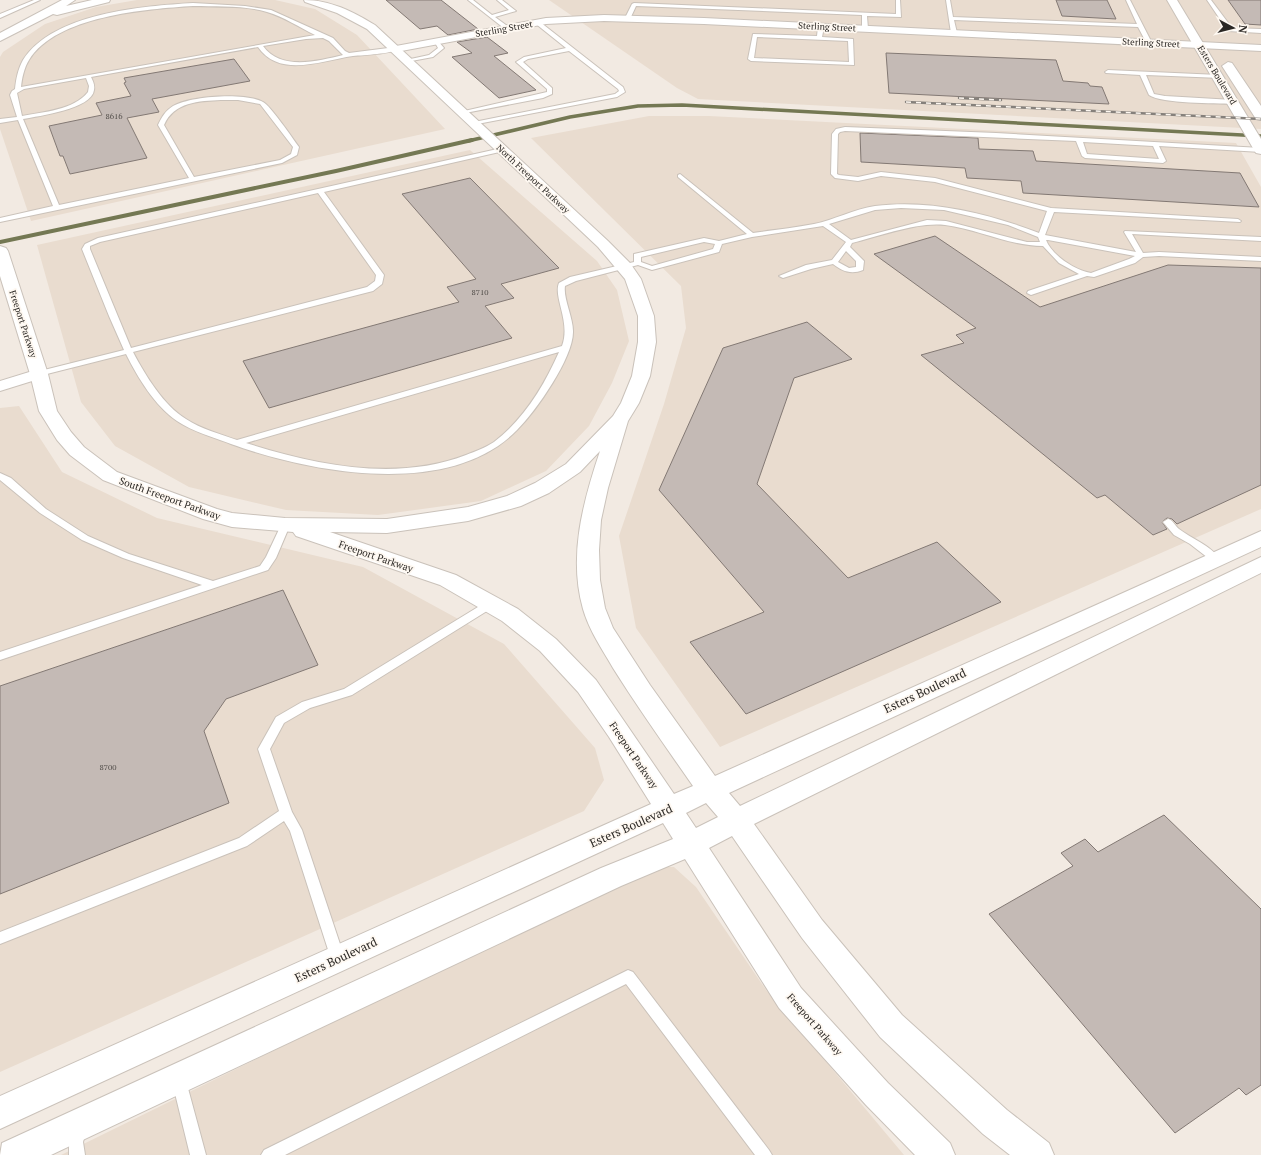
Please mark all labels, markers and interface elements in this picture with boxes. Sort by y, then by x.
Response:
north arrow [1213,8,1253,48]
street label: Sterling Street [474,18,534,40]
street label: Sterling Street [798,19,857,35]
text: N [1235,24,1250,35]
street label: Sterling Street [1122,35,1181,51]
street label: Esters Boulevard [1195,43,1239,107]
house number: 8616 [105,111,123,121]
street label: North Freeport Parkway [494,142,572,216]
house number: 8710 [471,287,489,297]
street label: Freeport Parkway [6,289,40,360]
street label: South Freeport Parkway [118,474,223,523]
street label: Freeport Parkway [337,538,416,576]
street label: Esters Boulevard [881,665,969,716]
street label: Freeport Parkway [606,719,661,792]
house number: 8700 [99,762,117,772]
street label: Esters Boulevard [587,800,675,851]
street label: Esters Boulevard [292,934,380,985]
street label: Freeport Parkway [784,991,846,1059]

